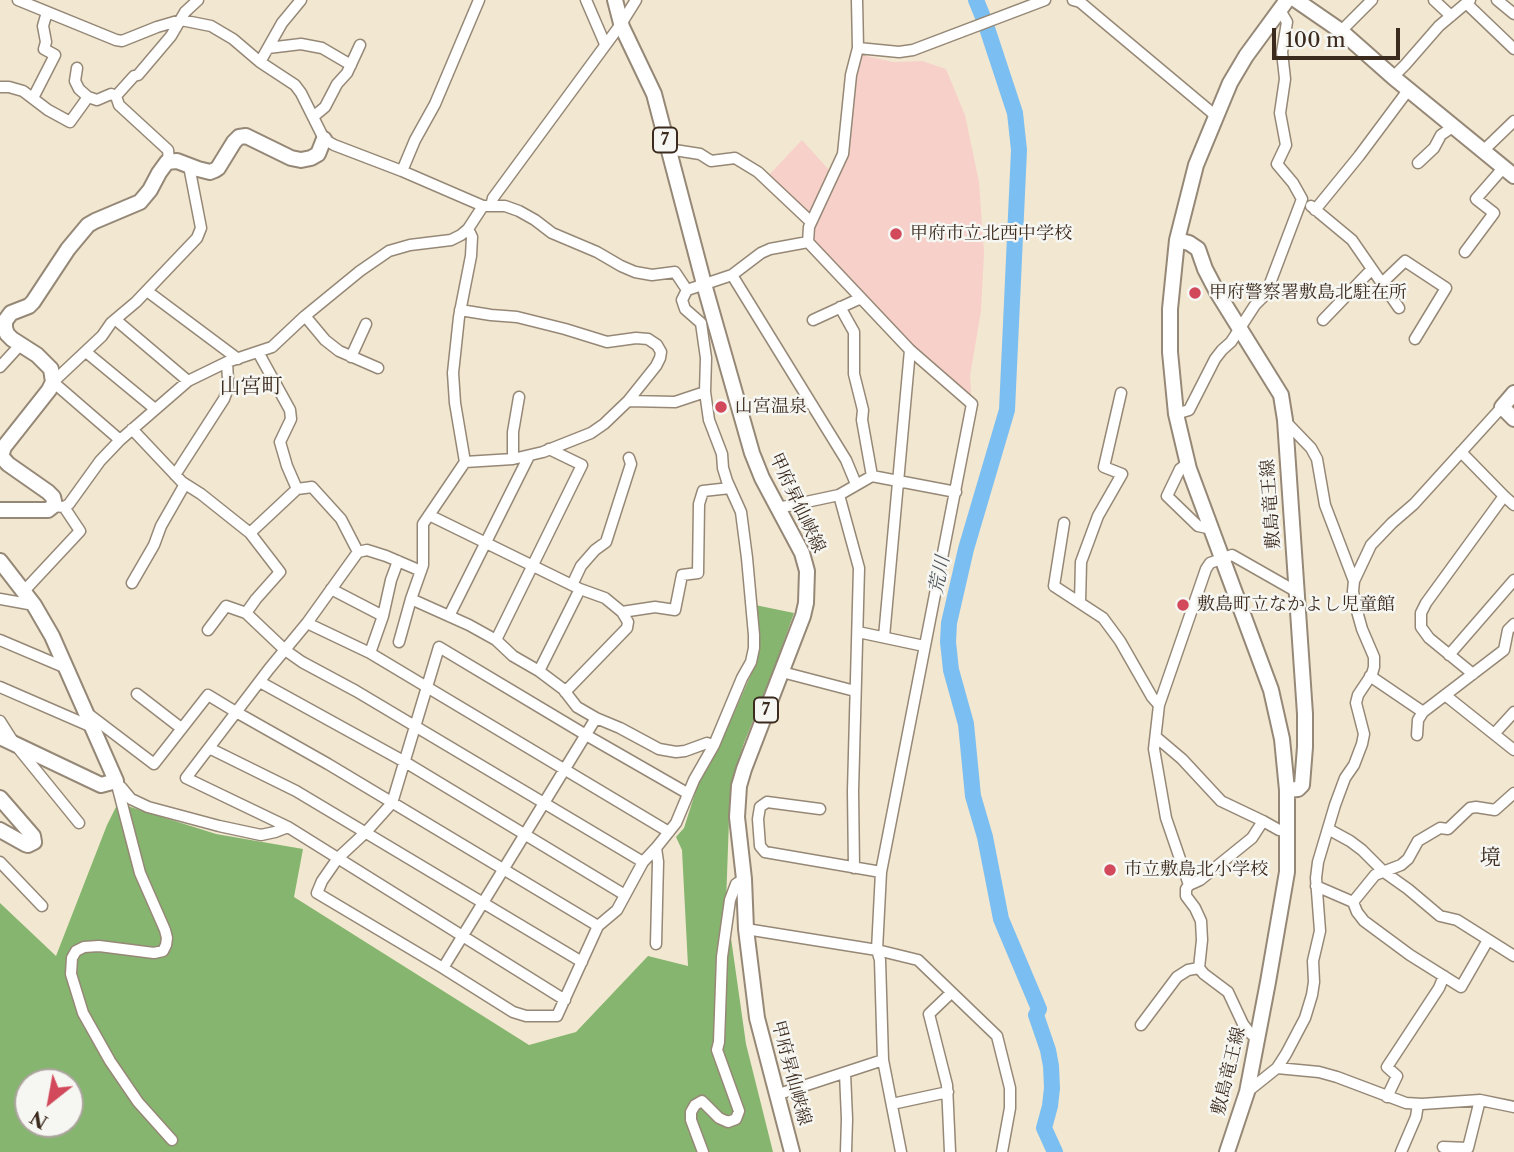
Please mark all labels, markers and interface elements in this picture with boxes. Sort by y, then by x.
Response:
scale bar [1276,14,1404,58]
text: 100 m [1285,27,1346,52]
road number: 7 [653,128,677,152]
place label: 甲府市立北西中学校 [910,223,1072,245]
marker: 甲府市立北西中学校 [888,226,904,242]
place label: 甲府警察署敷島北駐在所 [1209,282,1407,304]
marker: 甲府警察署敷島北駐在所 [1187,285,1203,301]
district label: 山宮町 [220,374,282,400]
place label: 山宮温泉 [735,396,807,418]
marker: 山宮温泉 [713,399,729,415]
street label: 甲府昇仙峡線 [764,449,830,557]
street label: 敷島竜王線 [1257,458,1285,550]
water label: 荒川 [925,554,955,596]
place label: 敷島町立なかよし児童館 [1197,594,1395,616]
marker: 敷島町立なかよし児童館 [1175,597,1191,613]
road number: 7 [754,698,778,722]
district label: 境 [1480,845,1500,871]
place label: 市立敷島北小学校 [1124,859,1268,881]
marker: 市立敷島北小学校 [1102,862,1118,878]
street label: 甲府昇仙峡線 [767,1018,815,1128]
street label: 敷島竜王線 [1208,1025,1250,1117]
north arrow [14,1068,84,1138]
text: N [26,1106,52,1134]

